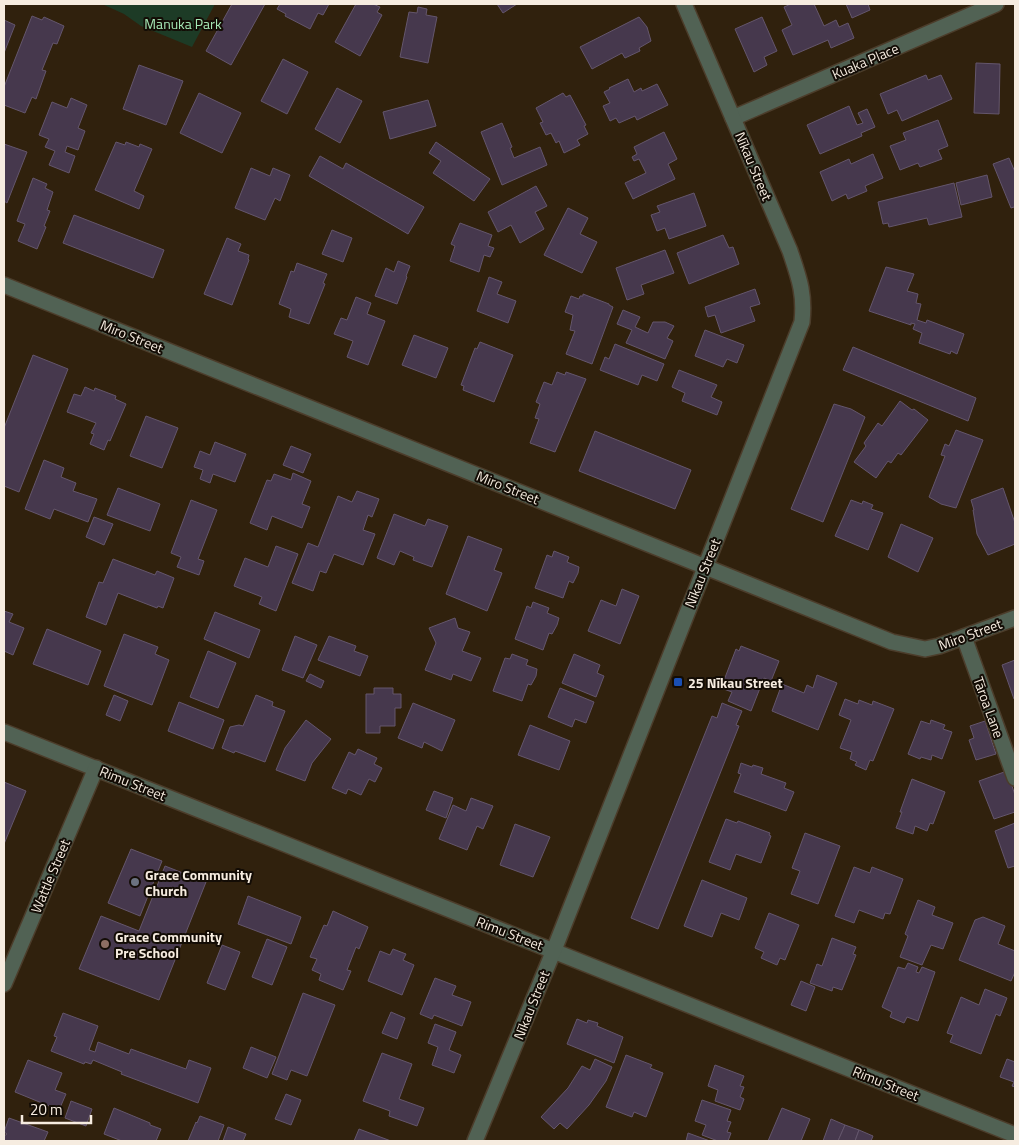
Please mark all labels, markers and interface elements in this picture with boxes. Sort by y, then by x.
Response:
park label: Mānuka Park [144,13,222,34]
street label: Kuaka Place [828,38,902,84]
street label: Nīkau Street [730,128,778,204]
street label: Miro Street [97,314,167,358]
street label: Miro Street [473,465,543,509]
street label: Nīkau Street [679,535,725,611]
street label: Miro Street [935,613,1005,655]
place label: 25 Nīkau Street [688,672,783,693]
street label: Tāroa Lane [968,674,1010,740]
marker: 25 Nīkau Street [672,676,684,688]
street label: Rimu Street [97,760,169,806]
street label: Wattle Street [25,836,75,916]
place label: Grace Community Church [145,864,252,901]
marker: Grace Community Church [129,876,141,888]
street label: Rimu Street [474,911,547,955]
place label: Grace Community Pre School [115,926,222,963]
marker: Grace Community Pre School [99,938,111,950]
street label: Nīkau Street [508,967,554,1043]
street label: Rimu Street [850,1060,922,1106]
scale bar [22,1092,91,1124]
text: 20 m [30,1098,63,1121]

